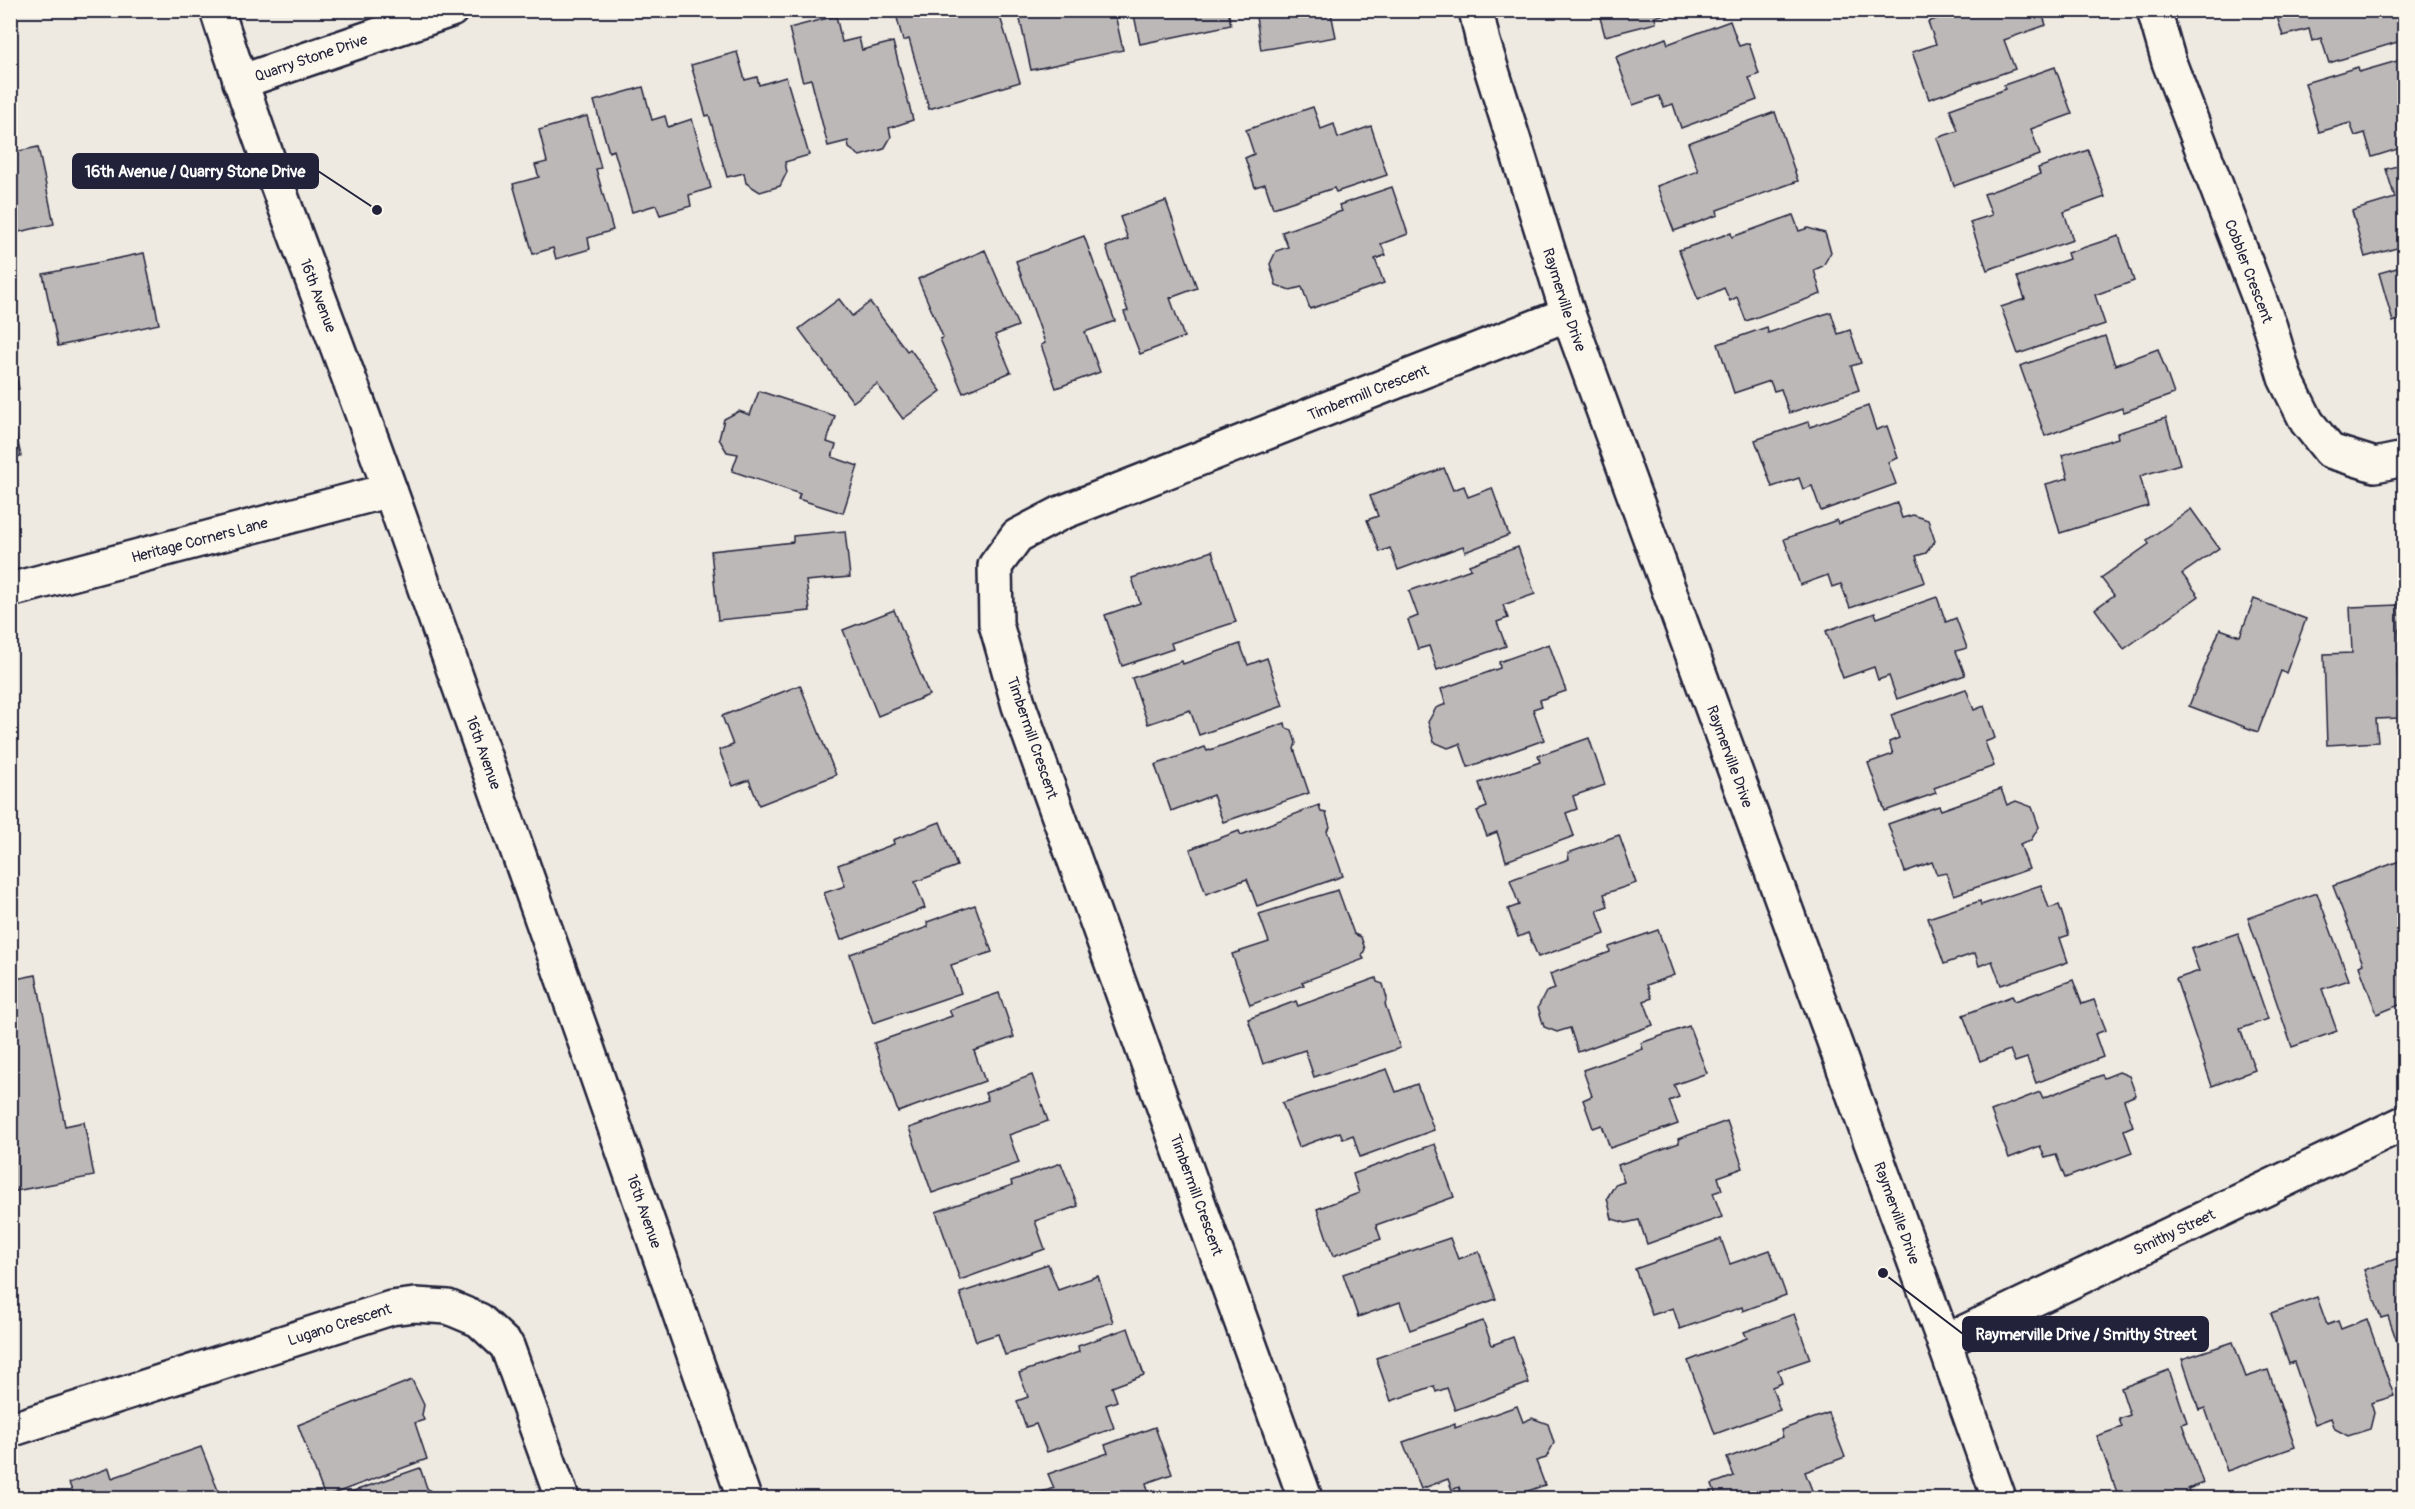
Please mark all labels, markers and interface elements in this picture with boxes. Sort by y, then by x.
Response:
street label: Quarry Stone Drive [252,30,370,86]
callout: 16th Avenue / Quarry Stone Drive [73,154,318,188]
text: 16th Avenue / Quarry Stone Drive [85,162,306,182]
street label: Cobbler Crescent [2220,217,2277,327]
street label: Raymerville Drive [1539,246,1591,354]
street label: 16th Avenue [296,256,341,336]
street label: Timbermill Crescent [1305,360,1432,425]
street label: Heritage Corners Lane [129,513,270,567]
street label: Timbermill Crescent [1002,674,1062,802]
street label: Raymerville Drive [1702,703,1757,811]
street label: 16th Avenue [462,713,506,793]
street label: Timbermill Crescent [1165,1132,1227,1259]
street label: Raymerville Drive [1869,1159,1924,1267]
street label: 16th Avenue [622,1172,666,1251]
street label: Smithy Street [2130,1204,2219,1260]
street label: Lugano Crescent [285,1299,395,1350]
callout: Raymerville Drive / Smithy Street [1963,1317,2208,1351]
text: Raymerville Drive / Smithy Street [1975,1325,2197,1345]

